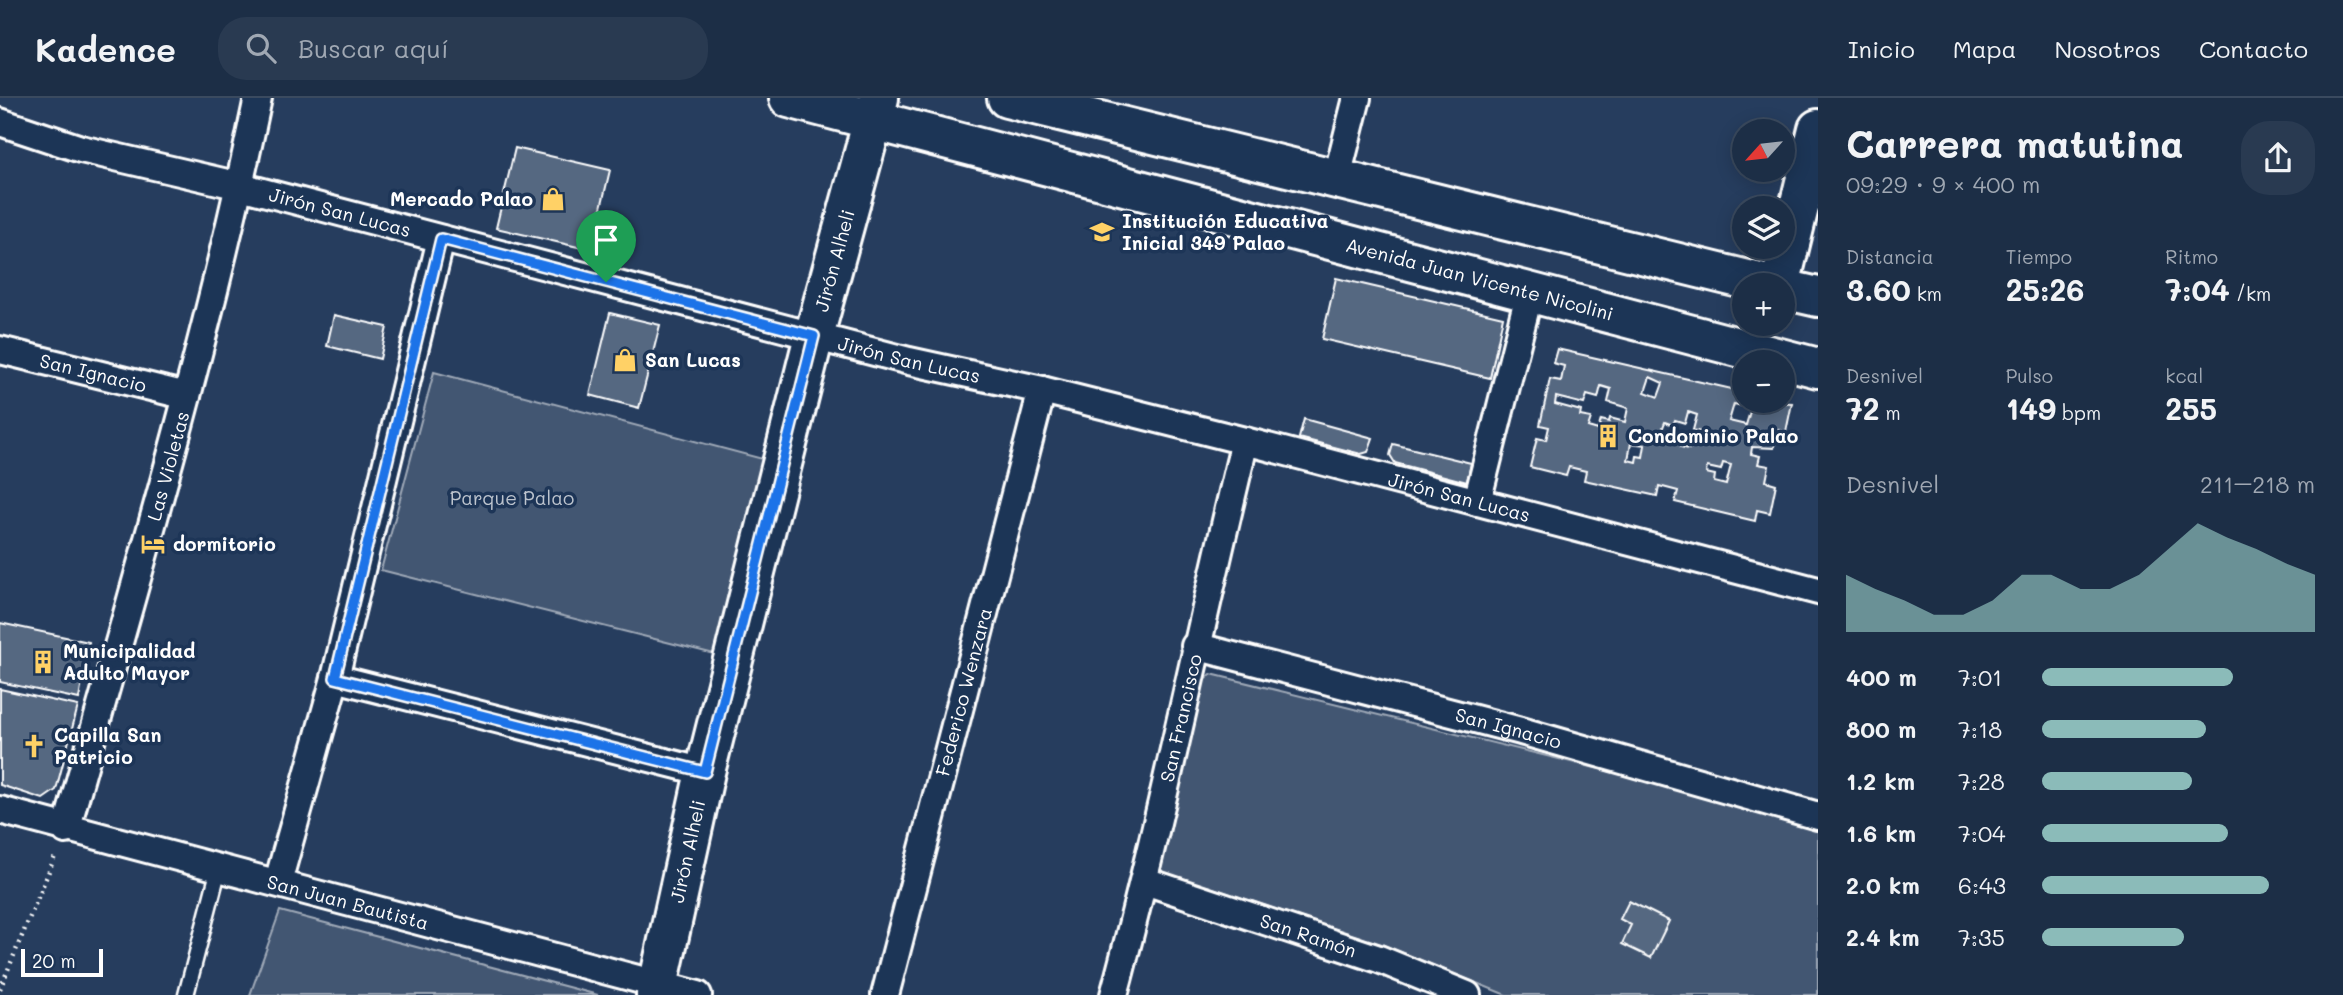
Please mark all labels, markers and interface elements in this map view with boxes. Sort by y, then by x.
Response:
search box [218,17,708,80]
text: Kadence [35,27,176,70]
icon: search [242,29,280,67]
text: Buscar aquí [298,31,449,65]
text: Inicio [1848,33,1915,64]
text: Mapa [1953,33,2017,64]
text: Nosotros [2055,33,2161,64]
text: Contacto [2199,33,2308,64]
text: Carrera matutina [1846,118,2184,168]
north arrow [1732,119,1796,182]
map controls [1732,119,1795,413]
button: share [2241,121,2315,195]
text: 09:29 · 9 × 400 m [1846,169,2040,199]
street label: Jirón San Lucas [267,181,414,242]
shop icon: Mercado Palao [539,185,567,213]
place label: Mercado Palao [390,186,533,211]
button: layers [1732,196,1795,259]
street label: Jirón Alheli [808,207,860,314]
place label: Institución Educativa Inicial 349 Palao [1122,208,1328,255]
pin [576,210,636,282]
school or university icon: Institución Educativa Inicial 349 Palao [1088,218,1116,246]
icon: arrive [587,221,625,259]
street label: Avenida Juan Vicente Nicolini [1343,232,1616,326]
text: Distancia [1846,244,1934,269]
text: Tiempo [2006,244,2072,269]
text: Ritmo [2165,244,2218,269]
text: 3.60 [1846,269,1911,309]
text: 25:26 [2006,269,2084,309]
text: 7:04 [2165,269,2230,309]
button: + [1732,273,1795,336]
text: km [1911,281,1942,306]
text: /km [2230,281,2271,306]
street label: Jirón San Lucas [835,330,983,388]
shop icon: San Lucas [611,346,639,374]
street label: San Ignacio [37,347,149,398]
place label: San Lucas [645,347,741,372]
button: − [1732,350,1795,413]
text: Desnivel [1846,363,1923,388]
text: Pulso [2006,363,2053,388]
text: kcal [2165,363,2203,388]
text: 72 [1846,388,1879,428]
text: 149 [2006,388,2056,428]
text: 255 [2165,388,2217,428]
text: m [1879,400,1901,425]
text: bpm [2056,400,2101,425]
street label: Las Violetas [141,408,194,524]
building icon: Condominio Palao [1594,422,1622,450]
place label: Condominio Palao [1628,423,1798,448]
street label: Jirón San Lucas [1386,466,1533,527]
text: Desnivel [1846,469,1939,499]
text: 211–218 m [2200,469,2315,499]
park label: Parque Palao [450,485,574,510]
hotel icon: dormitorio [139,530,167,558]
place label: dormitorio [173,531,276,556]
street label: Federico Wenzara [929,605,997,779]
place label: Municipalidad Adulto Mayor [63,638,195,685]
building icon: Municipalidad Adulto Mayor [29,648,57,676]
street label: San Francisco [1154,652,1207,784]
text: 400 m [1846,662,1917,692]
text: 7:01 [1958,662,2002,692]
street label: San Ignacio [1453,701,1565,754]
text: 800 m [1846,714,1916,744]
text: 7:18 [1958,714,2002,744]
place label: Capilla San Patricio [54,722,161,769]
church icon: Capilla San Patricio [20,732,48,760]
text: 1.2 km [1846,766,1915,796]
text: 7:28 [1958,766,2005,796]
street label: Jirón Alheli [664,797,711,905]
text: 1.6 km [1846,818,1916,848]
text: 7:04 [1958,818,2006,848]
street label: San Juan Bautista [265,868,432,935]
text: 2.0 km [1846,870,1920,900]
text: 6:43 [1958,870,2006,900]
street label: San Ramón [1257,907,1360,963]
text: 2.4 km [1846,922,1919,952]
text: 7:35 [1958,922,2005,952]
scale bar [21,946,103,978]
text: 20 m [32,948,76,973]

